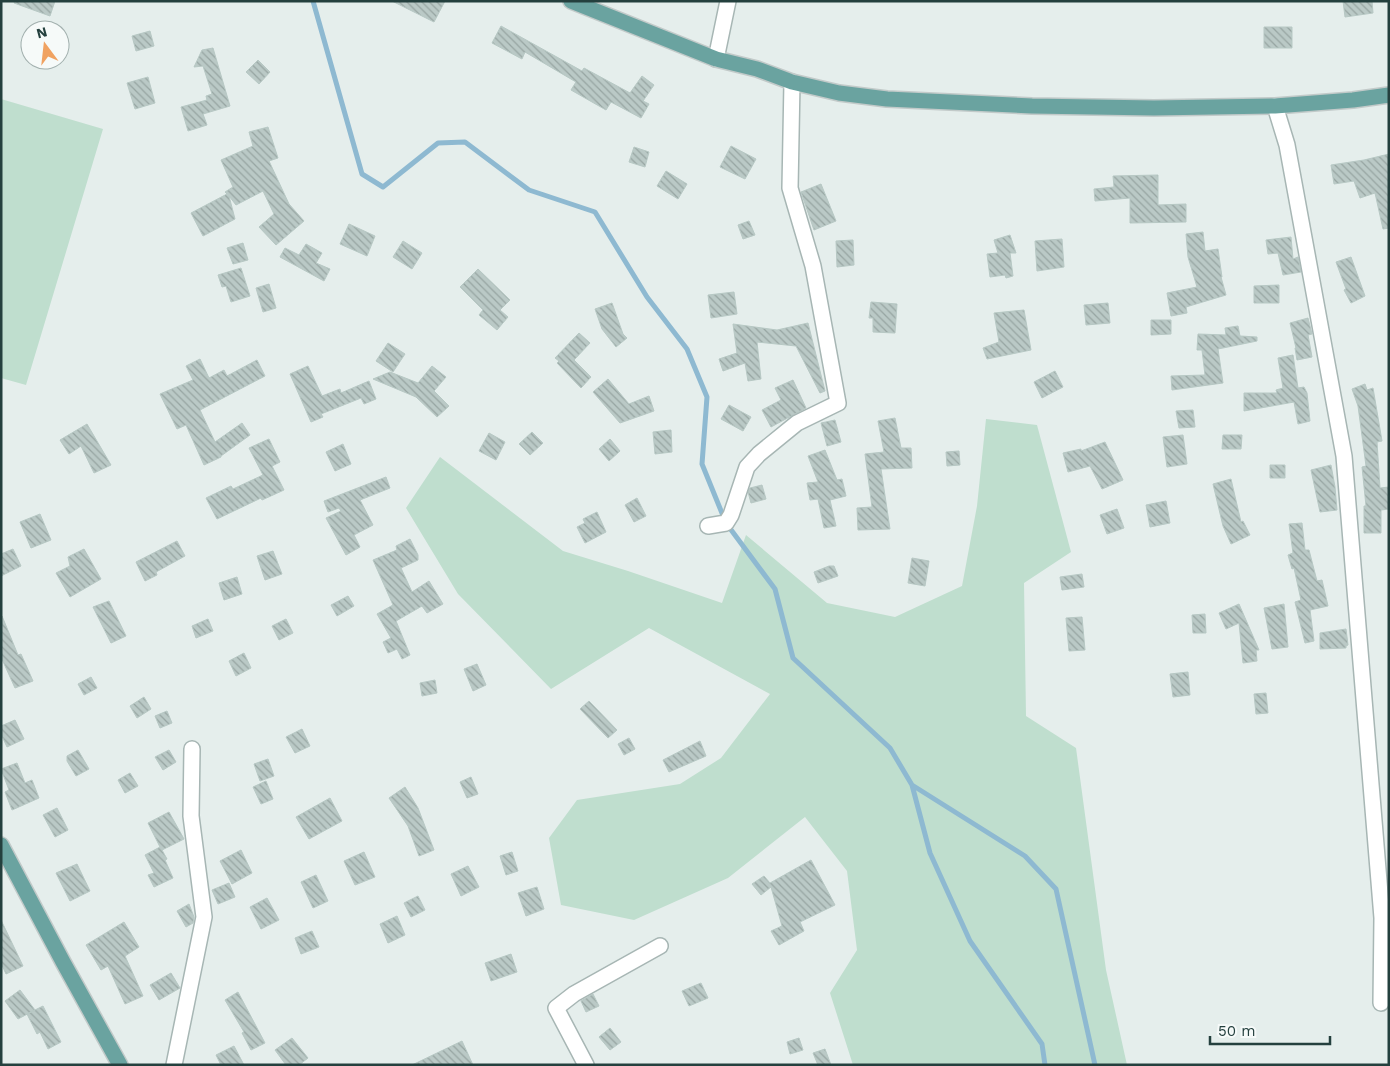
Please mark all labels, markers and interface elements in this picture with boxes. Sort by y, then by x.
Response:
north arrow [20,20,70,70]
text: N [35,23,49,42]
scale bar [1210,1014,1330,1046]
text: 50 m [1218,1022,1255,1040]

